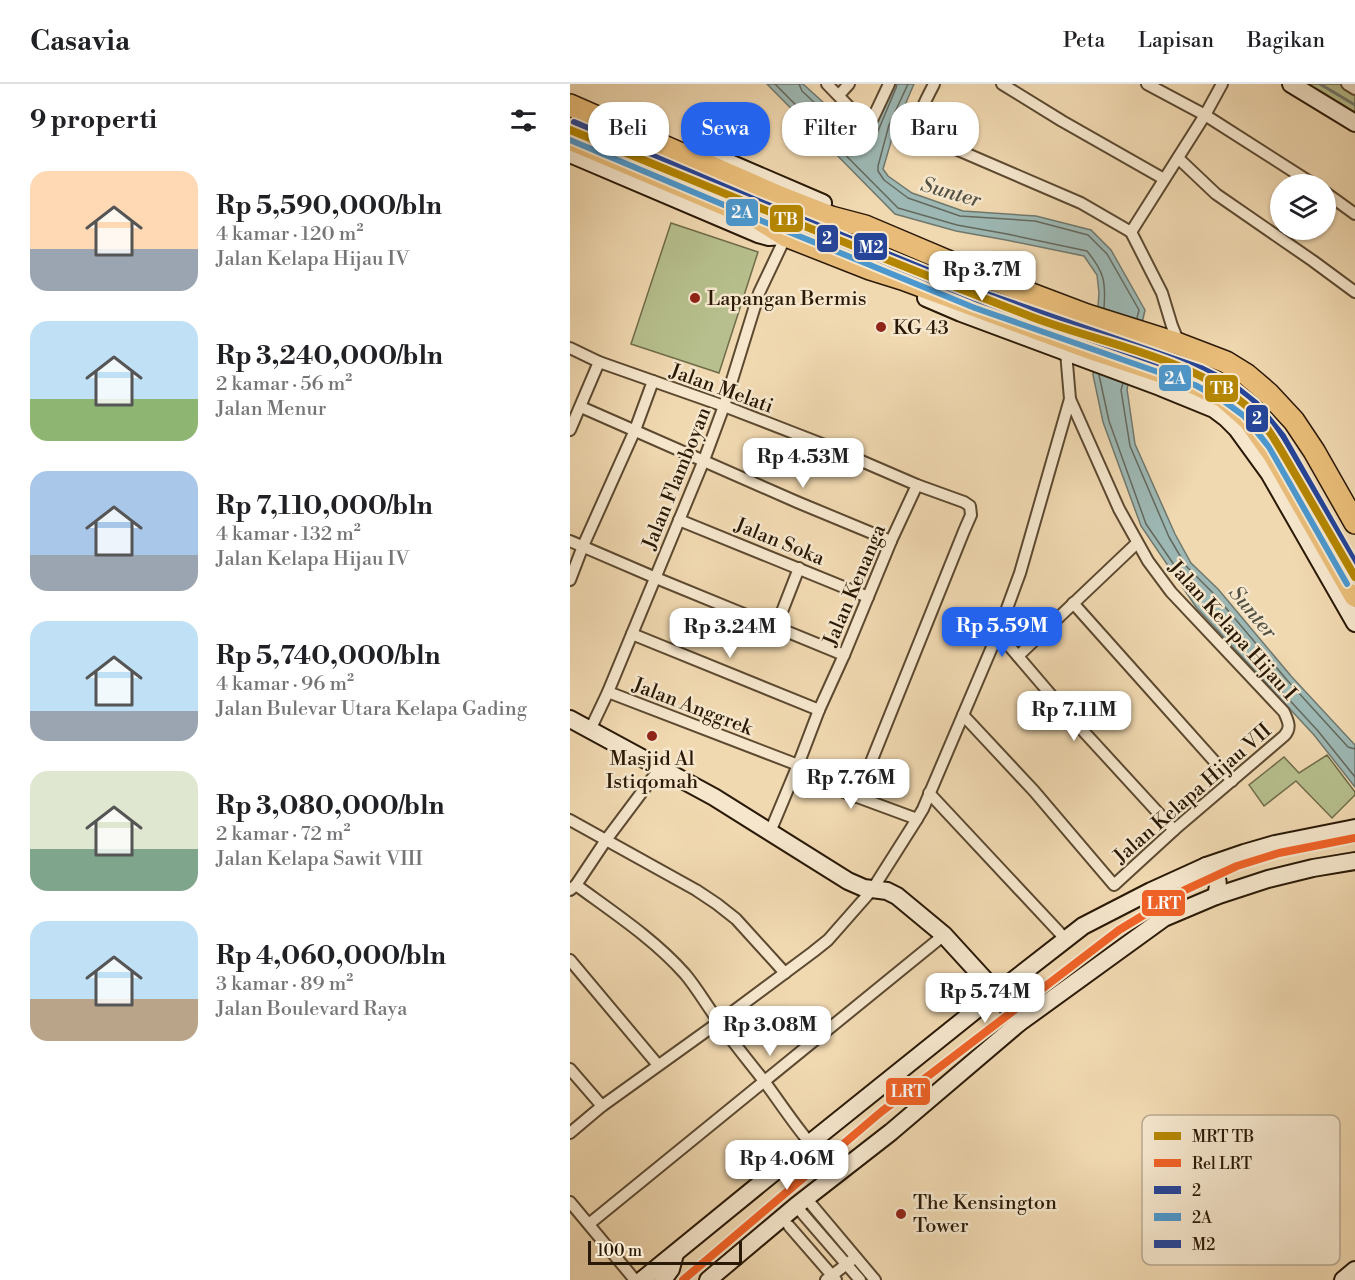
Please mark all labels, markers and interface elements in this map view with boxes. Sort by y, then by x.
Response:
text: Casavia [30,24,130,59]
text: Peta [1063,28,1105,54]
text: Lapisan [1138,28,1214,54]
text: Bagikan [1247,28,1325,54]
chip: Beli [588,102,669,156]
chip: Sewa [681,102,770,156]
chip: Filter [782,102,878,156]
chip: Baru [890,102,979,156]
text: 9 properti [30,104,157,136]
icon: filters [507,104,540,137]
water label: Sunter [918,172,985,214]
map controls [1270,174,1336,240]
button: layers [1270,174,1336,240]
text: Rp 5,590,000/bln [216,190,442,222]
icon: home [78,195,150,267]
line badge: 2A [725,198,759,227]
text: 2A [731,203,753,223]
line badge: TB [769,204,804,233]
text: TB [774,210,798,230]
text: 4 kamar · 120 m² [216,222,363,247]
line badge: 2 [816,224,839,253]
text: 2 [822,229,832,249]
line badge: M2 [853,232,888,261]
text: M2 [859,238,883,258]
text: Jalan Kelapa Hijau IV [216,247,409,272]
pin: Rp 3.7M [927,251,1037,302]
text: Rp 3.7M [943,258,1021,283]
place label: Lapangan Bermis [707,287,867,312]
marker: Lapangan Bermis [688,291,702,305]
place label: KG 43 [893,316,949,341]
marker: KG 43 [874,320,888,334]
text: Rp 3,240,000/bln [216,340,443,372]
icon: home [78,345,150,417]
street label: Jalan Melati [665,359,777,420]
line badge: 2A [1158,364,1192,392]
text: 2A [1164,369,1186,389]
text: 2 kamar · 56 m² [216,372,352,397]
line badge: TB [1204,374,1239,403]
text: TB [1210,379,1234,399]
text: Jalan Menur [216,397,326,422]
street label: Jalan Flamboyan [637,404,717,554]
line badge: 2 [1245,404,1269,433]
text: 2 [1252,409,1262,429]
pin: Rp 4.53M [741,438,865,489]
text: Rp 4.53M [757,445,849,470]
text: Rp 7,110,000/bln [216,490,433,522]
icon: home [78,495,150,567]
street label: Jalan Soka [730,513,829,572]
street label: Jalan Kenanga [818,520,893,651]
text: 4 kamar · 132 m² [216,522,361,547]
text: Jalan Kelapa Hijau IV [216,547,409,572]
street label: Jalan Kelapa Hijau I [1162,555,1301,706]
water label: Sunter [1223,581,1283,645]
pin: Rp 5.59M [940,607,1064,658]
pin: Rp 3.24M [668,608,792,659]
text: Rp 5.59M [956,614,1048,639]
text: Rp 3.24M [684,615,776,640]
text: Rp 5,740,000/bln [216,640,441,672]
icon: home [78,645,150,717]
text: 4 kamar · 96 m² [216,672,354,697]
street label: Jalan Anggrek [628,673,757,742]
pin: Rp 7.11M [1012,691,1136,742]
text: Jalan Bulevar Utara Kelapa Gading [216,697,527,722]
text: Rp 7.11M [1031,698,1117,723]
street label: Jalan Kelapa Hijau VII [1108,718,1277,870]
marker: Masjid Al Istiqomah [645,729,659,743]
place label: Masjid Al Istiqomah [606,747,698,795]
pin: Rp 7.76M [789,759,913,810]
text: Rp 7.76M [806,766,896,791]
text: Rp 3,080,000/bln [216,790,445,822]
icon: home [78,795,150,867]
text: 2 kamar · 72 m² [216,822,350,847]
text: Jalan Kelapa Sawit VIII [216,847,423,872]
line badge: LRT [1141,889,1186,917]
text: LRT [1147,894,1182,914]
text: Rp 4,060,000/bln [216,940,446,972]
icon: home [78,945,150,1017]
text: 3 kamar · 89 m² [216,972,353,997]
pin: Rp 5.74M [923,973,1047,1024]
text: Rp 5.74M [939,980,1031,1005]
text: Jalan Boulevard Raya [216,997,407,1022]
pin: Rp 3.08M [708,1006,832,1057]
text: Rp 3.08M [723,1013,817,1038]
line badge: LRT [885,1077,931,1106]
text: LRT [891,1082,926,1102]
legend [1142,1115,1340,1265]
text: MRT TB [1192,1127,1254,1147]
pin: Rp 4.06M [725,1140,849,1191]
text: Rp 4.06M [739,1147,835,1172]
text: Rel LRT [1192,1154,1252,1174]
text: 2 [1192,1181,1201,1201]
place label: The Kensington Tower [913,1191,1057,1239]
marker: The Kensington Tower [894,1207,908,1221]
text: 2A [1192,1208,1213,1228]
text: M2 [1192,1235,1215,1255]
scale bar [588,1238,742,1266]
text: 100 m [597,1241,642,1261]

